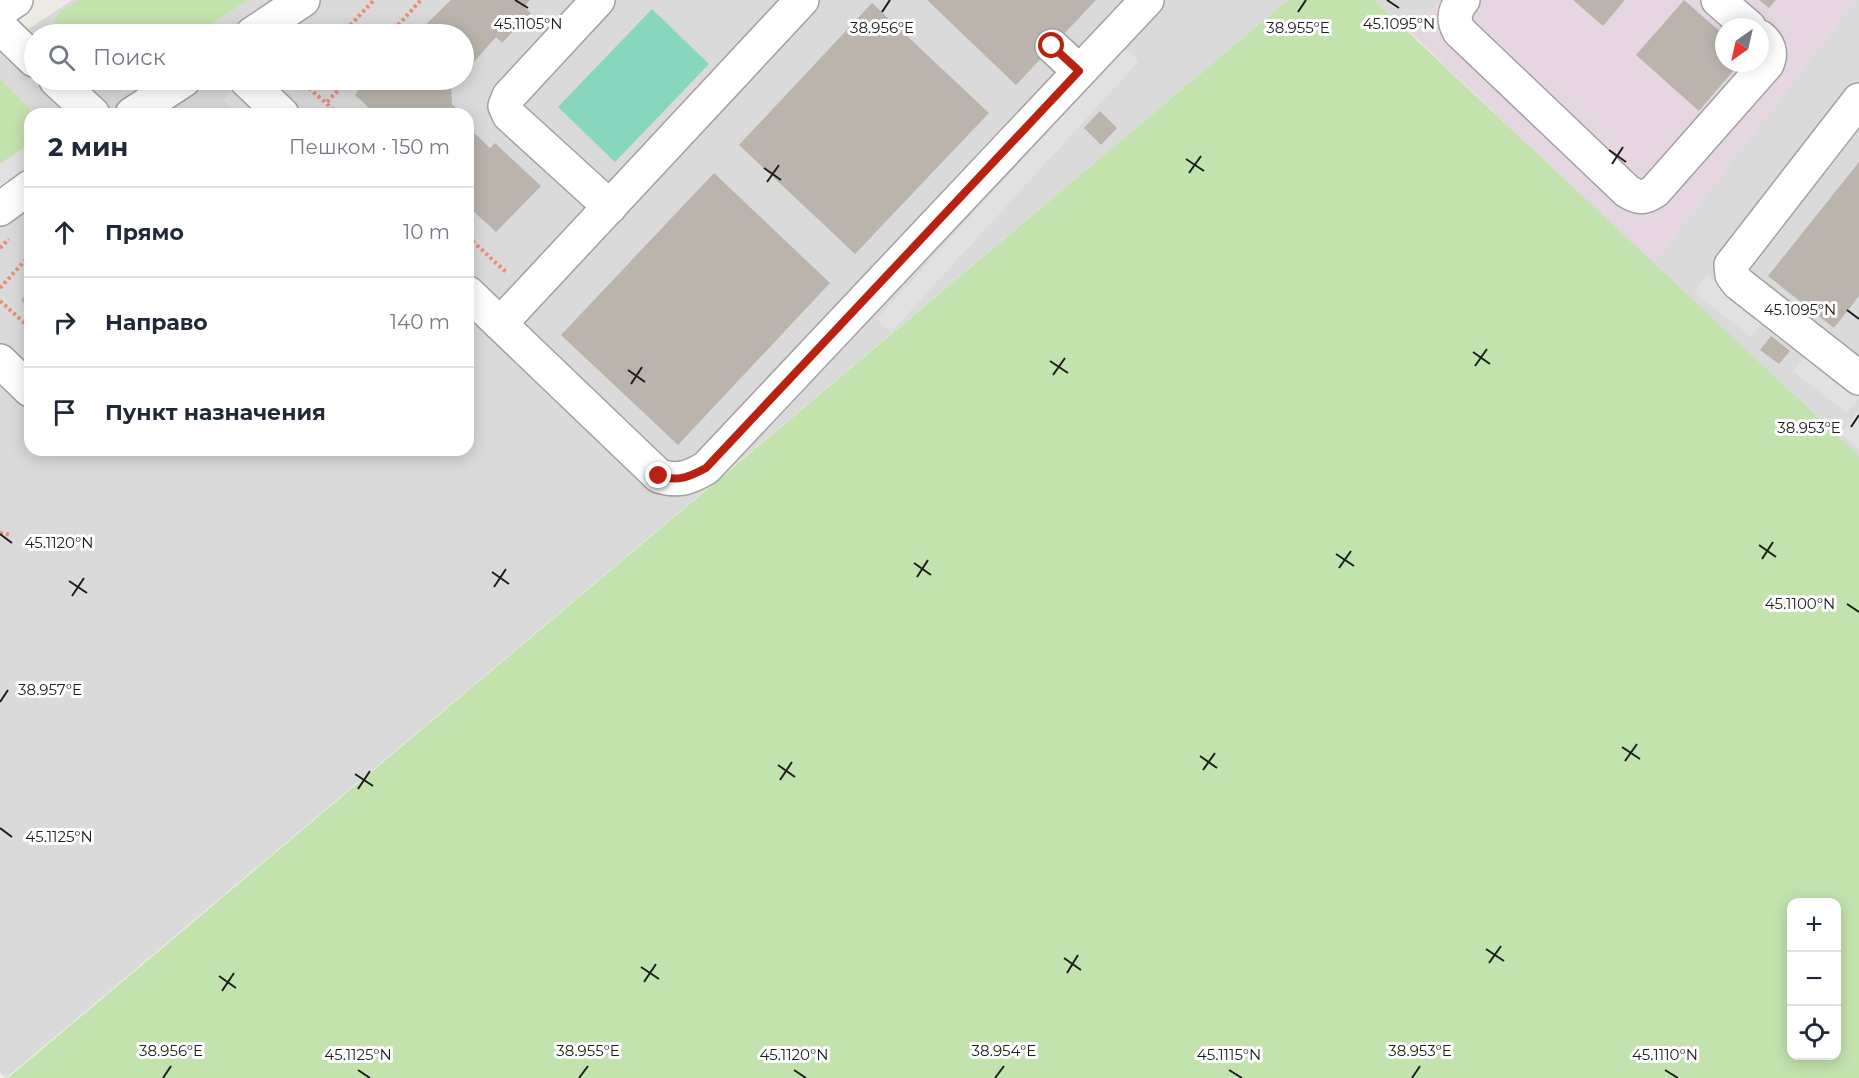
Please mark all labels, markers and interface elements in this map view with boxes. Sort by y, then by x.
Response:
text: 45.1105°N [494,14,562,33]
text: 45.1095°N [1363,14,1435,33]
text: 38.956°E [850,18,914,37]
text: 38.955°E [1266,18,1330,37]
north arrow [1715,18,1769,72]
search box [24,24,474,90]
route start [1038,32,1064,58]
icon: search [45,41,78,74]
text: Поиск [93,44,165,71]
text: 2 мин [48,131,128,163]
text: Пешком · 150 m [289,135,450,159]
icon: ahead [48,216,81,249]
text: Прямо [105,219,184,246]
text: 10 m [403,220,450,244]
text: 45.1095°N [1764,300,1836,319]
icon: right [48,306,81,339]
text: Направо [105,309,208,336]
text: 140 m [390,310,450,334]
icon: arrive [48,396,81,429]
text: Пункт назначения [105,399,326,426]
text: 38.953°E [1777,418,1841,437]
route end [645,462,671,488]
text: 45.1120°N [24,533,94,552]
text: 45.1100°N [1765,594,1835,613]
text: 38.957°E [18,680,82,699]
text: 45.1125°N [25,827,93,846]
map controls [1787,898,1841,1060]
button: + [1787,898,1841,952]
button: − [1787,952,1841,1006]
button: locate [1787,1006,1841,1060]
text: 38.956°E [139,1041,203,1060]
text: 38.955°E [556,1041,620,1060]
text: 38.954°E [972,1041,1036,1060]
text: 38.953°E [1388,1041,1452,1060]
text: 45.1125°N [324,1045,392,1064]
text: 45.1120°N [759,1045,829,1064]
text: 45.1115°N [1197,1045,1261,1064]
text: 45.1110°N [1632,1045,1698,1064]

